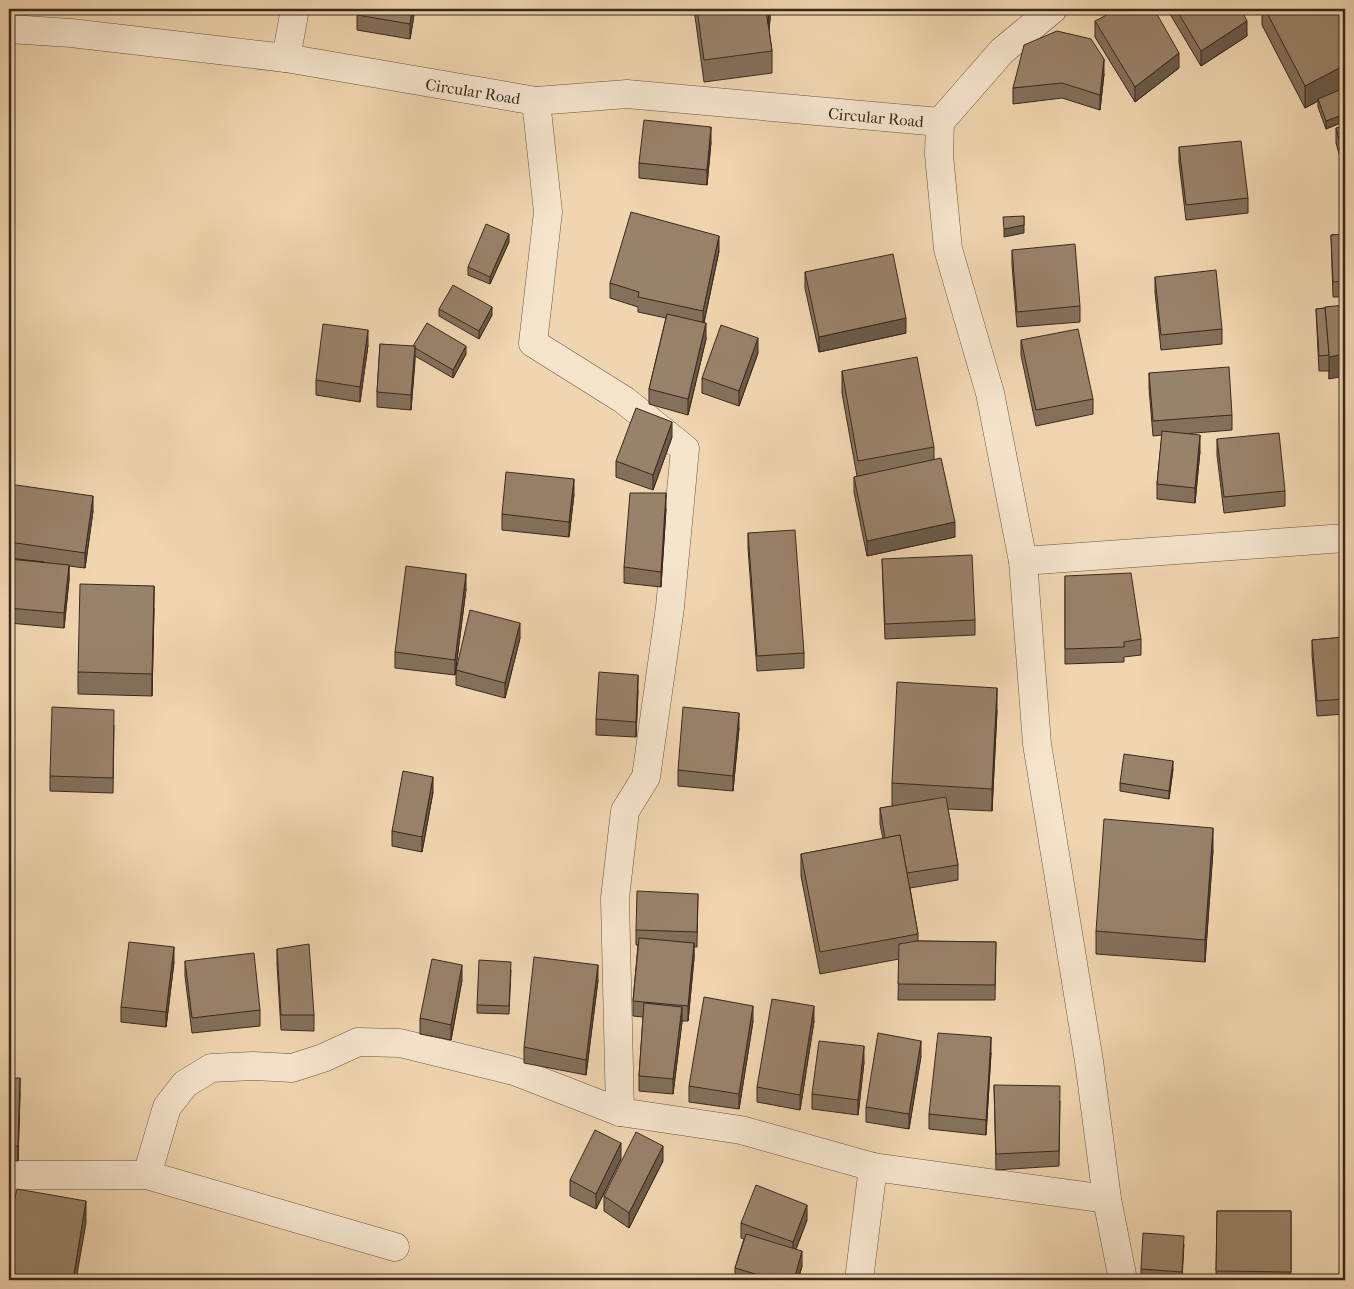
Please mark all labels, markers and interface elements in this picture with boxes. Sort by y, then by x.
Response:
street label: Circular Road [424,75,522,108]
street label: Circular Road [827,104,925,131]

